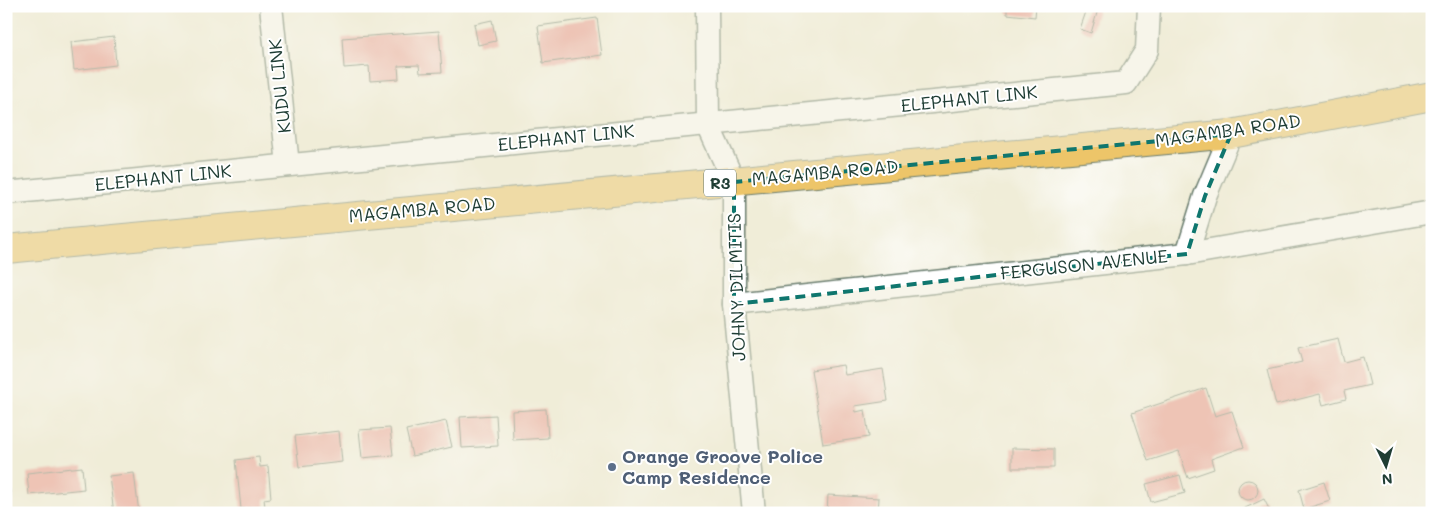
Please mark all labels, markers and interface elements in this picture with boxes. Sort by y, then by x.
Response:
street label: KUDU LINK [262,38,296,134]
street label: ELEPHANT LINK [900,79,1038,117]
street label: MAGAMBA ROAD [1153,108,1302,152]
street label: ELEPHANT LINK [497,118,635,156]
street label: MAGAMBA ROAD [751,154,899,190]
street label: ELEPHANT LINK [94,158,232,196]
road number: R3 [704,170,736,197]
street label: MAGAMBA ROAD [348,191,496,227]
street label: JOHNY DILMITIS [721,213,751,361]
street label: FERGUSON AVENUE [999,243,1169,285]
north arrow [1360,442,1410,492]
place label: Orange Groove Police Camp Residence [622,444,823,489]
marker: Orange Groove Police Camp Residence [606,461,618,473]
text: N [1381,470,1393,489]

